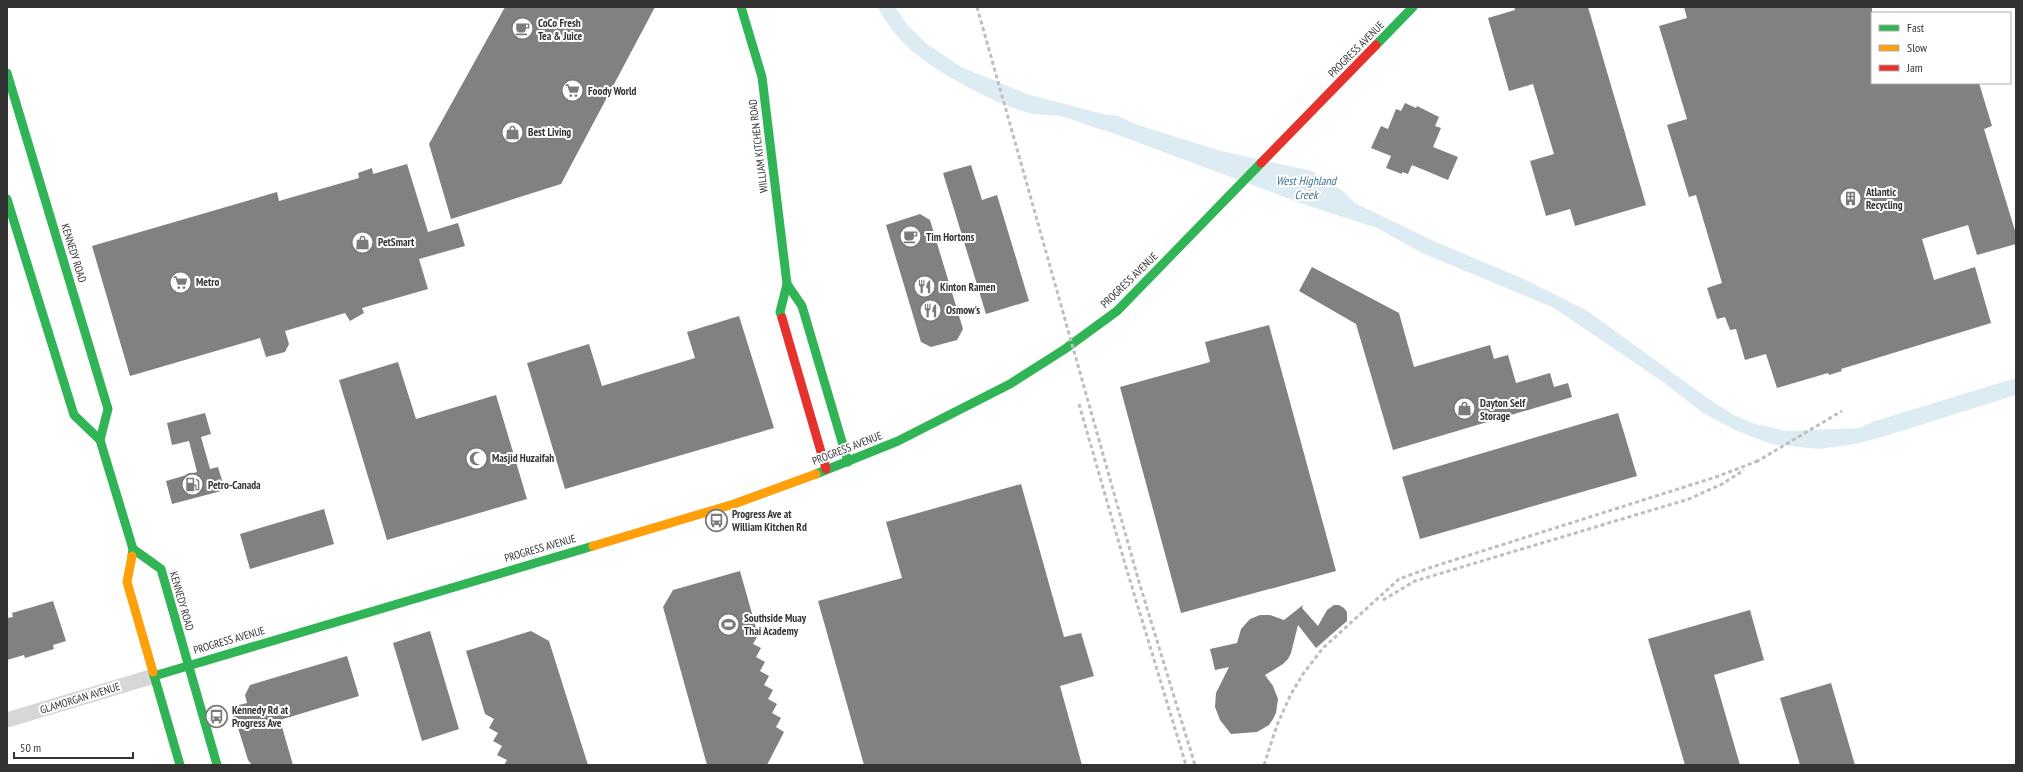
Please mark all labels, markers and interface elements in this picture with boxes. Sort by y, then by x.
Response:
legend [1871,12,2011,84]
cafe icon: CoCo Fresh Tea & Juice [509,16,535,42]
place label: CoCo Fresh Tea & Juice [538,16,582,43]
street label: PROGRESS AVENUE [1325,18,1387,80]
text: Fast [1907,20,1925,35]
text: Slow [1907,40,1928,55]
text: Jam [1906,60,1923,75]
supermarket icon: Foody World [560,78,586,104]
place label: Foody World [588,84,637,98]
street label: WILLIAM KITCHEN ROAD [745,98,771,194]
shop icon: Best Living [499,119,525,145]
place label: Best Living [528,125,571,139]
water label: West Highland Creek [1276,173,1338,202]
building icon: Atlantic Recycling [1837,185,1863,211]
place label: Atlantic Recycling [1865,185,1903,212]
street label: KENNEDY ROAD [58,222,90,284]
cafe icon: Tim Hortons [898,224,924,250]
shop icon: PetSmart [349,229,375,255]
place label: Tim Hortons [926,230,975,244]
place label: PetSmart [378,235,415,249]
street label: PROGRESS AVENUE [1098,249,1161,311]
supermarket icon: Metro [167,269,193,295]
restaurant icon: Kinton Ramen [912,274,938,300]
place label: Metro [196,275,219,289]
place label: Kinton Ramen [940,280,995,294]
restaurant icon: Osmow's [917,297,943,323]
place label: Osmow's [946,303,980,317]
shop icon: Dayton Self Storage [1451,396,1477,422]
place label: Dayton Self Storage [1480,396,1526,423]
street label: PROGRESS AVENUE [810,428,884,468]
mosque icon: Masjid Huzaifah [464,445,490,471]
place label: Masjid Huzaifah [492,451,554,465]
fuel station icon: Petro-Canada [180,472,206,498]
place label: Petro-Canada [208,478,261,492]
bus stop icon: Progress Ave at William Kitchen Rd [703,507,729,533]
place label: Progress Ave at William Kitchen Rd [731,507,807,534]
street label: PROGRESS AVENUE [503,531,578,565]
street label: KENNEDY ROAD [167,570,197,632]
sports icon: Southside Muay Thai Academy [715,611,741,637]
place label: Southside Muay Thai Academy [744,611,807,638]
street label: PROGRESS AVENUE [192,623,267,657]
street label: GLAMORGAN AVENUE [38,679,122,717]
bus stop icon: Kennedy Rd at Progress Ave [203,703,229,729]
place label: Kennedy Rd at Progress Ave [232,703,289,730]
scale bar [14,734,133,760]
text: 50 m [20,740,41,755]

